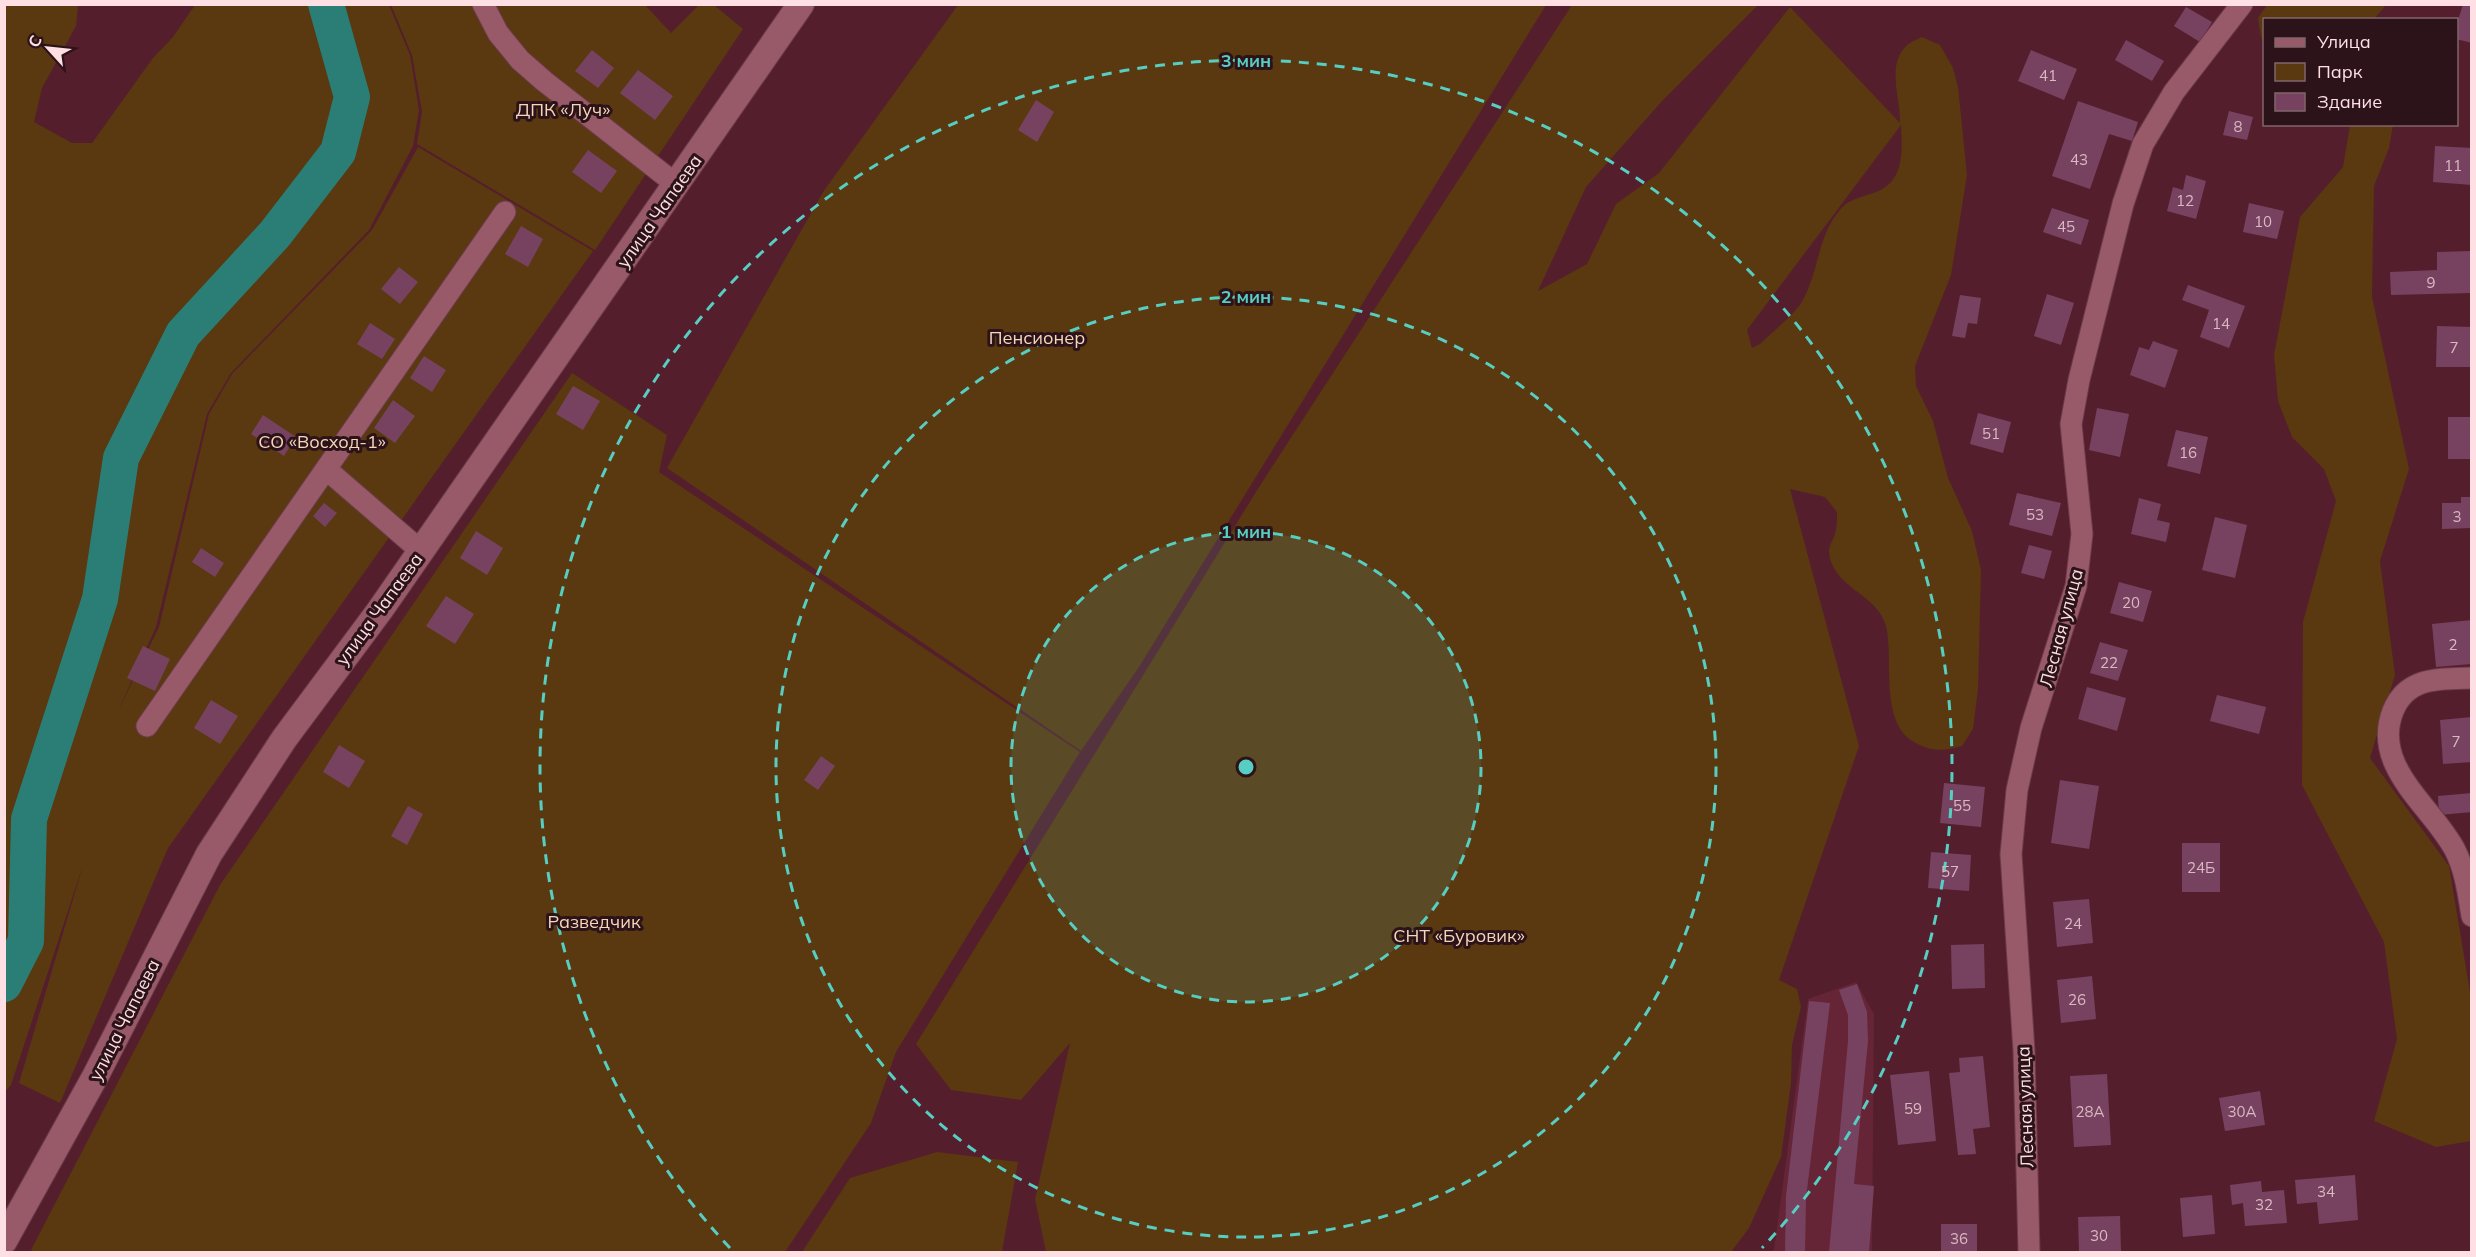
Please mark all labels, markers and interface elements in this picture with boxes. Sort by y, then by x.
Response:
north arrow [18,18,78,78]
legend [2263,18,2458,126]
text: Улица [2316,30,2371,53]
text: С [23,32,46,51]
text: 3 мин [1221,49,1271,72]
text: Парк [2317,60,2363,83]
house number: 41 [2039,66,2057,85]
text: Здание [2317,90,2382,113]
park label: ДПК «Луч» [516,98,610,121]
house number: 8 [2233,117,2243,136]
street label: улица Чапаева [611,150,707,272]
house number: 43 [2070,150,2088,169]
house number: 11 [2444,156,2462,175]
house number: 12 [2176,191,2194,210]
house number: 10 [2254,212,2272,231]
house number: 45 [2057,217,2075,236]
house number: 9 [2426,273,2436,292]
text: 2 мин [1221,285,1271,308]
house number: 14 [2212,314,2230,333]
park label: Пенсионер [989,326,1085,349]
house number: 7 [2449,338,2459,357]
house number: 51 [1982,424,2000,443]
park label: СО «Восход-1» [258,430,386,453]
house number: 16 [2179,443,2197,462]
house number: 53 [2026,505,2044,524]
house number: 3 [2452,507,2462,526]
text: 1 мин [1221,520,1271,543]
street label: улица Чапаева [331,548,427,670]
street label: Лесная улица [2034,566,2088,690]
house number: 20 [2122,593,2140,612]
house number: 2 [2448,635,2458,654]
house number: 22 [2100,653,2118,672]
house number: 7 [2451,732,2461,751]
centre of rings [1236,757,1256,777]
house number: 55 [1953,796,1971,815]
house number: 24Б [2187,858,2215,877]
house number: 57 [1941,862,1959,881]
park label: Разведчик [547,910,641,933]
house number: 24 [2064,914,2082,933]
park label: СНТ «Буровик» [1393,924,1525,947]
street label: улица Чапаева [83,955,165,1085]
house number: 26 [2068,990,2086,1009]
street label: Лесная улица [2011,1046,2039,1168]
house number: 59 [1904,1099,1922,1118]
house number: 28А [2075,1102,2105,1121]
house number: 30А [2227,1102,2257,1121]
house number: 34 [2317,1182,2335,1201]
house number: 32 [2255,1195,2273,1214]
house number: 30 [2090,1226,2108,1245]
house number: 36 [1950,1229,1968,1248]

